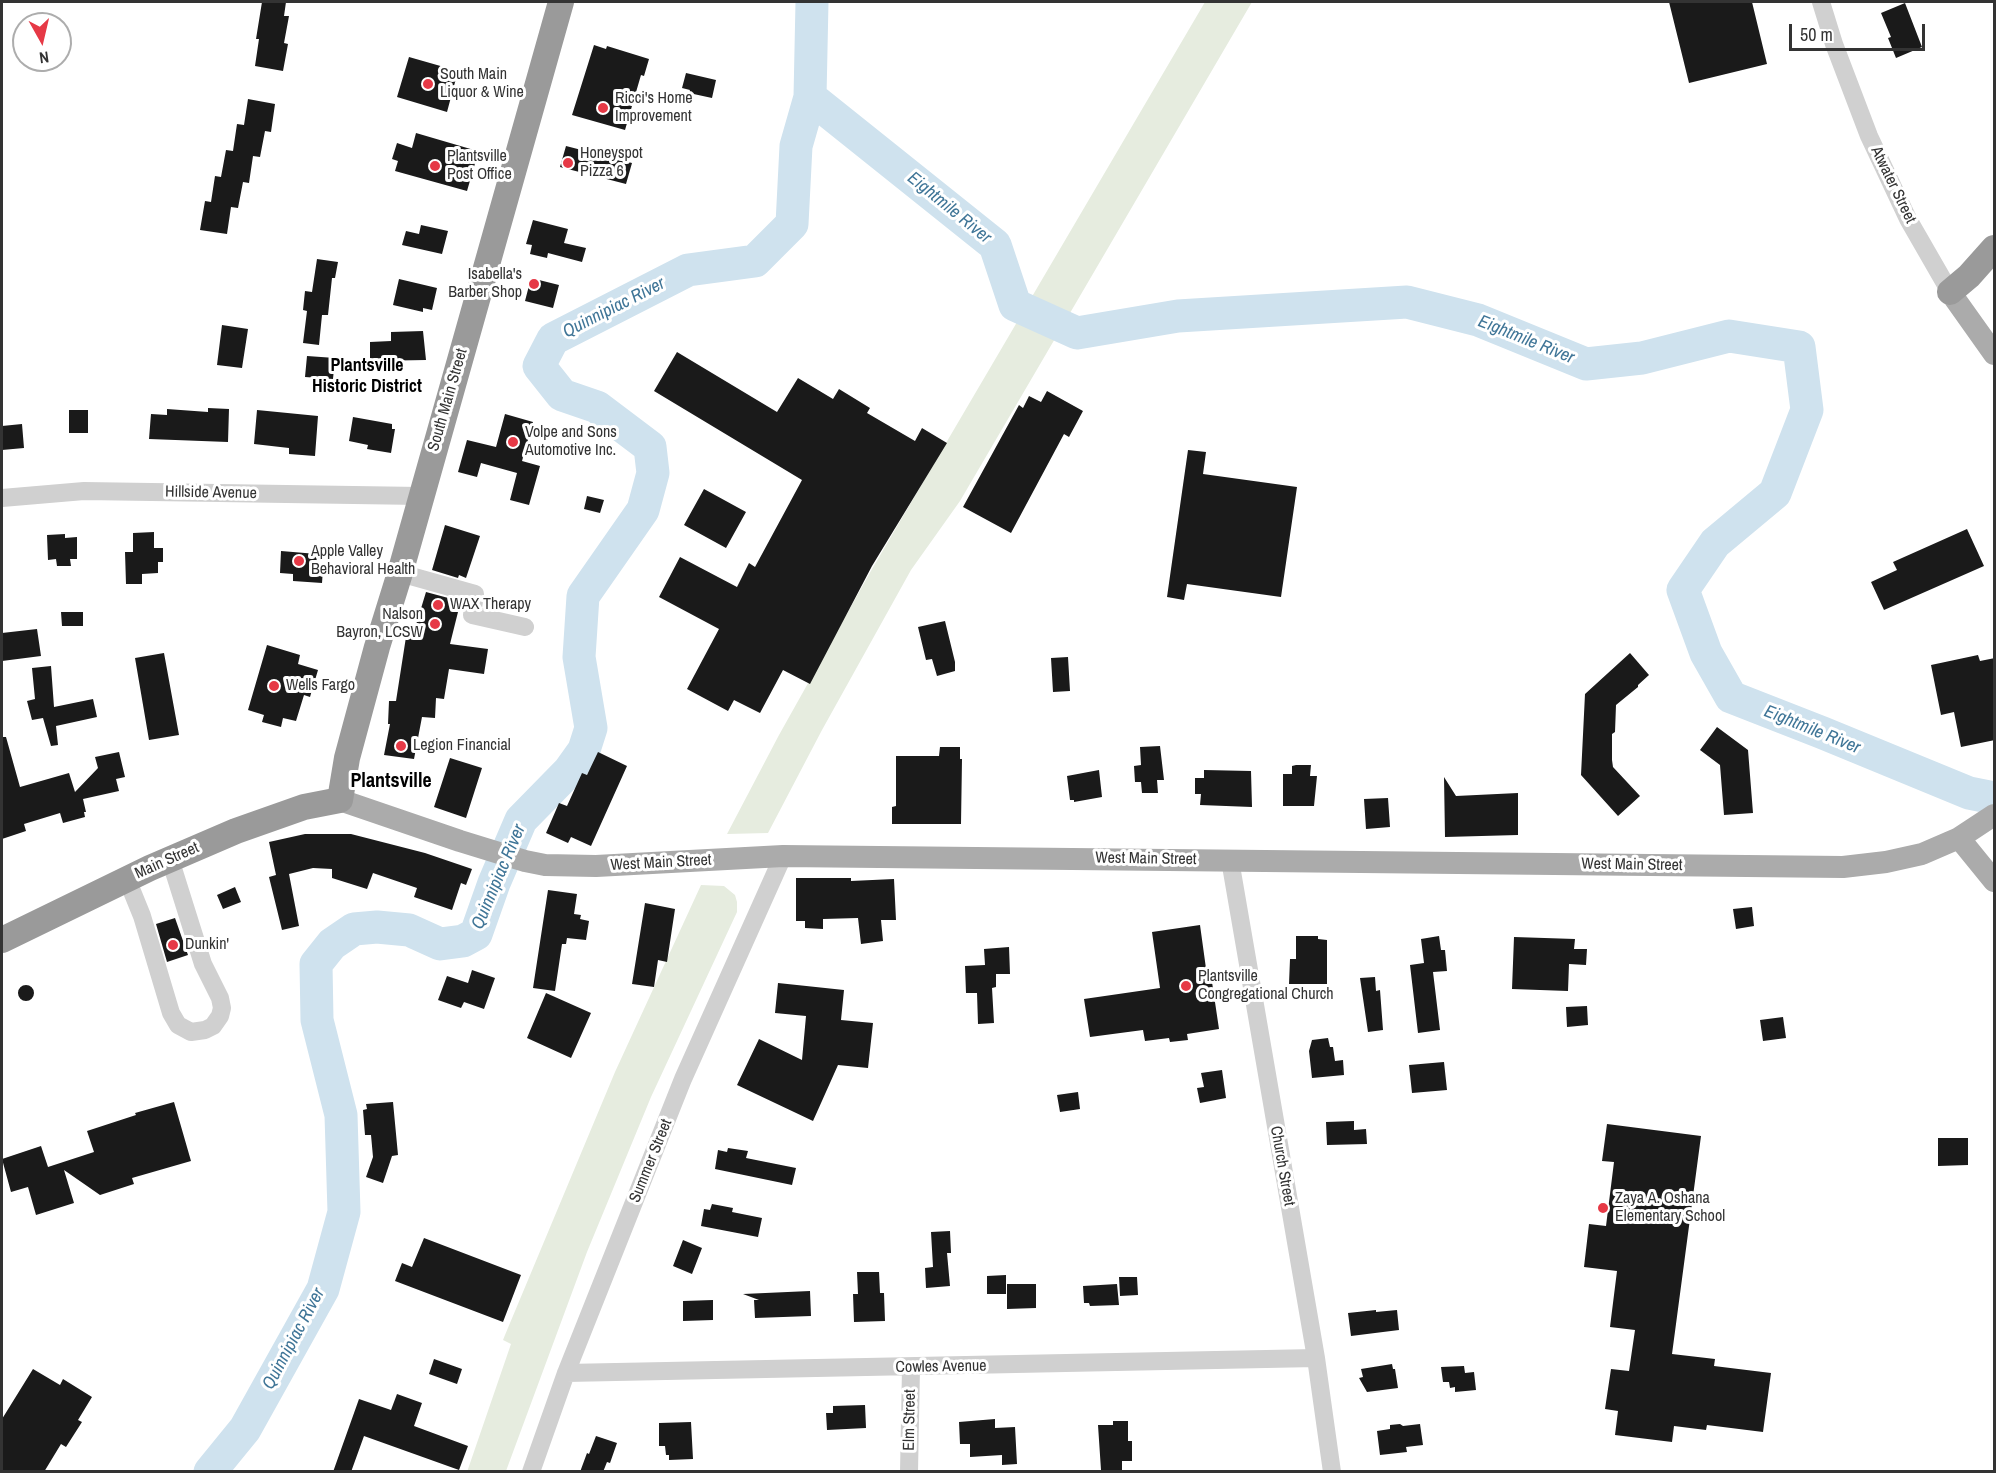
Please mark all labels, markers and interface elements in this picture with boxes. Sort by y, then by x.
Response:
north arrow [12,12,72,72]
scale bar [1792,12,1928,50]
text: 50 m [1800,22,1833,47]
text: N [38,46,50,69]
place label: South Main Liquor & Wine [440,65,524,103]
marker: South Main Liquor & Wine [421,77,435,91]
place label: Ricci's Home Improvement [615,89,693,127]
marker: Ricci's Home Improvement [596,101,610,115]
street label: Atwater Street [1866,143,1920,227]
place label: Honeyspot Pizza 6 [580,144,643,182]
place label: Plantsville Post Office [447,147,512,185]
marker: Honeyspot Pizza 6 [561,156,575,170]
marker: Plantsville Post Office [428,159,442,173]
water label: Eightmile River [903,168,995,248]
place label: Isabella's Barber Shop [448,265,522,303]
water label: Quinnipiac River [559,273,669,343]
marker: Isabella's Barber Shop [527,277,541,291]
water label: Eightmile River [1475,311,1577,369]
street label: South Main Street [424,347,472,453]
district label: Plantsville Historic District [312,355,422,398]
place label: Volpe and Sons Automotive Inc. [525,423,617,461]
marker: Volpe and Sons Automotive Inc. [506,435,520,449]
street label: Hillside Avenue [165,483,257,503]
place label: Apple Valley Behavioral Health [311,542,415,580]
marker: Apple Valley Behavioral Health [292,554,306,568]
place label: WAX Therapy [450,595,531,615]
marker: WAX Therapy [431,598,445,612]
place label: Nalson Bayron, LCSW [336,605,423,643]
marker: Nalson Bayron, LCSW [428,617,442,631]
place label: Wells Fargo [286,676,355,696]
marker: Wells Fargo [267,679,281,693]
water label: Eightmile River [1761,701,1863,759]
place label: Legion Financial [413,736,511,756]
marker: Legion Financial [394,739,408,753]
district label: Plantsville [350,770,432,794]
water label: Quinnipiac River [467,821,531,933]
street label: Main Street [132,838,202,884]
street label: West Main Street [1095,849,1197,869]
street label: West Main Street [610,851,712,875]
street label: West Main Street [1581,855,1683,875]
place label: Dunkin' [185,935,229,955]
marker: Dunkin' [166,938,180,952]
place label: Plantsville Congregational Church [1198,967,1334,1005]
marker: Plantsville Congregational Church [1179,979,1193,993]
street label: Summer Street [626,1117,676,1205]
street label: Church Street [1266,1124,1298,1208]
place label: Zaya A. Oshana Elementary School [1615,1189,1725,1227]
marker: Zaya A. Oshana Elementary School [1596,1201,1610,1215]
water label: Quinnipiac River [258,1285,330,1393]
street label: Cowles Avenue [895,1357,987,1377]
street label: Elm Street [900,1389,920,1451]

